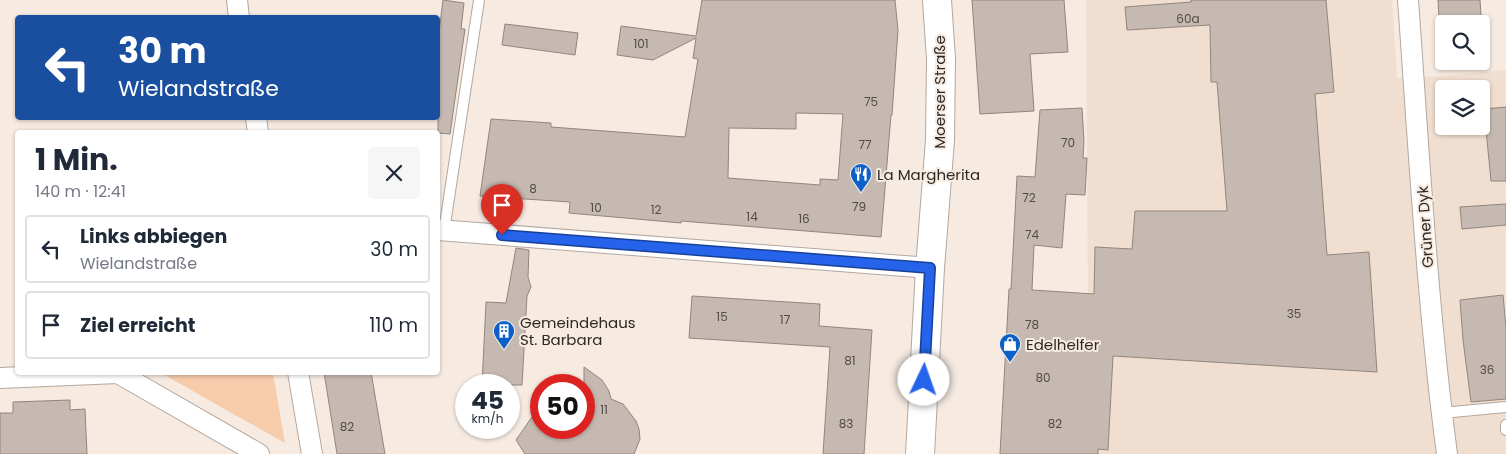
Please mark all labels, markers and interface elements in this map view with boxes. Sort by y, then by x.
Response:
house number: 60a [1176,10,1200,27]
map controls [1435,15,1490,135]
button: search [1435,15,1490,70]
text: 30 m [118,26,206,75]
icon: left [35,35,100,100]
house number: 101 [633,35,649,52]
street label: Moerser Straße [929,35,950,149]
text: Wielandstraße [118,73,279,104]
button: layers [1435,80,1490,135]
house number: 75 [864,93,878,110]
house number: 70 [1061,134,1075,151]
house number: 77 [858,136,872,153]
text: 1 Min. [35,138,118,181]
button: close [368,147,420,199]
restaurant icon: La Margherita [849,162,873,193]
place label: La Margherita [877,164,980,185]
text: 140 m · 12:41 [35,180,126,203]
house number: 8 [529,180,537,197]
pin [481,184,523,235]
street label: Grüner Dyk [1412,185,1438,269]
house number: 72 [1022,189,1036,206]
icon: arrive [488,191,516,219]
house number: 79 [852,198,866,215]
house number: 10 [590,199,602,216]
house number: 12 [651,201,661,218]
house number: 14 [746,208,758,225]
house number: 16 [798,210,810,227]
text: Links abbiegen [80,223,227,250]
house number: 74 [1025,226,1039,243]
icon: left [37,235,65,263]
text: 30 m [370,236,418,263]
text: Wielandstraße [80,252,197,275]
house number: 35 [1287,305,1301,322]
house number: 15 [716,308,728,325]
icon: arrive [37,311,65,339]
house number: 17 [780,311,791,328]
text: Ziel erreicht [80,312,196,339]
text: 110 m [369,312,418,339]
place label: Gemeindehaus St. Barbara [520,312,636,350]
house number: 78 [1025,316,1039,333]
building icon: Gemeindehaus St. Barbara [492,319,516,350]
shop icon: Edelhelfer [998,332,1022,363]
place label: Edelhelfer [1026,334,1100,355]
house number: 81 [844,352,856,369]
position arrow [897,353,949,405]
house number: 36 [1480,361,1494,378]
house number: 80 [1035,369,1051,386]
speed limit sign: 50 [530,374,595,439]
text: 45 [471,383,504,418]
house number: 11 [600,401,608,418]
text: km/h [472,410,503,427]
house number: 83 [839,415,853,432]
house number: 82 [1048,415,1062,432]
house number: 82 [340,418,354,435]

